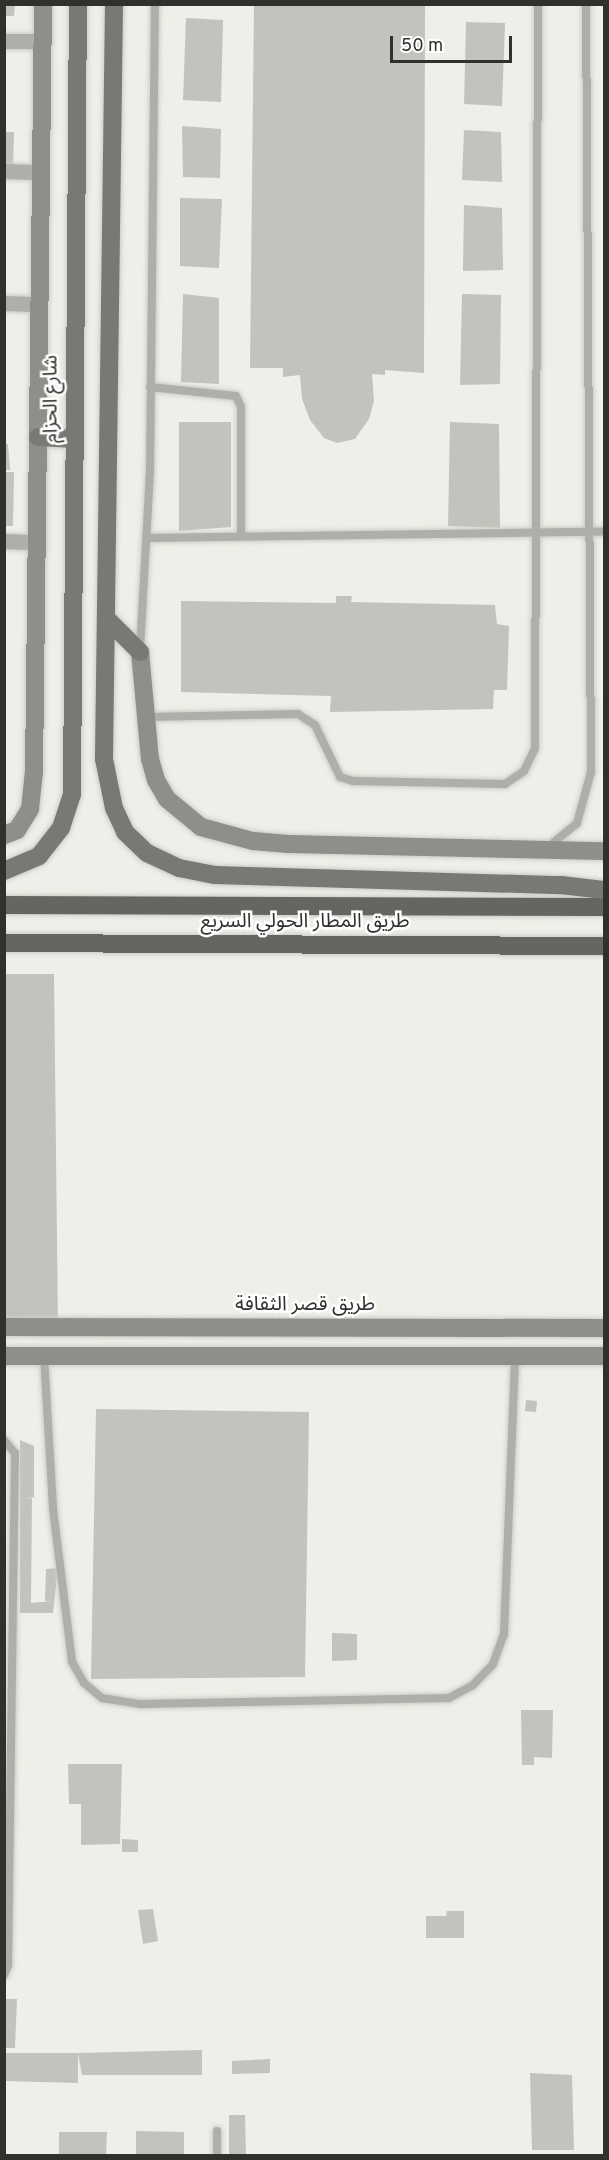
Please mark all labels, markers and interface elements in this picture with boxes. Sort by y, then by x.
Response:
scale bar [393,24,514,62]
text: 50 m [401,35,443,58]
street label: شارع الحزام [40,355,64,443]
street label: طريق المطار الحولي السريع [201,910,409,934]
street label: طريق قصر الثقافة [235,1293,375,1317]

